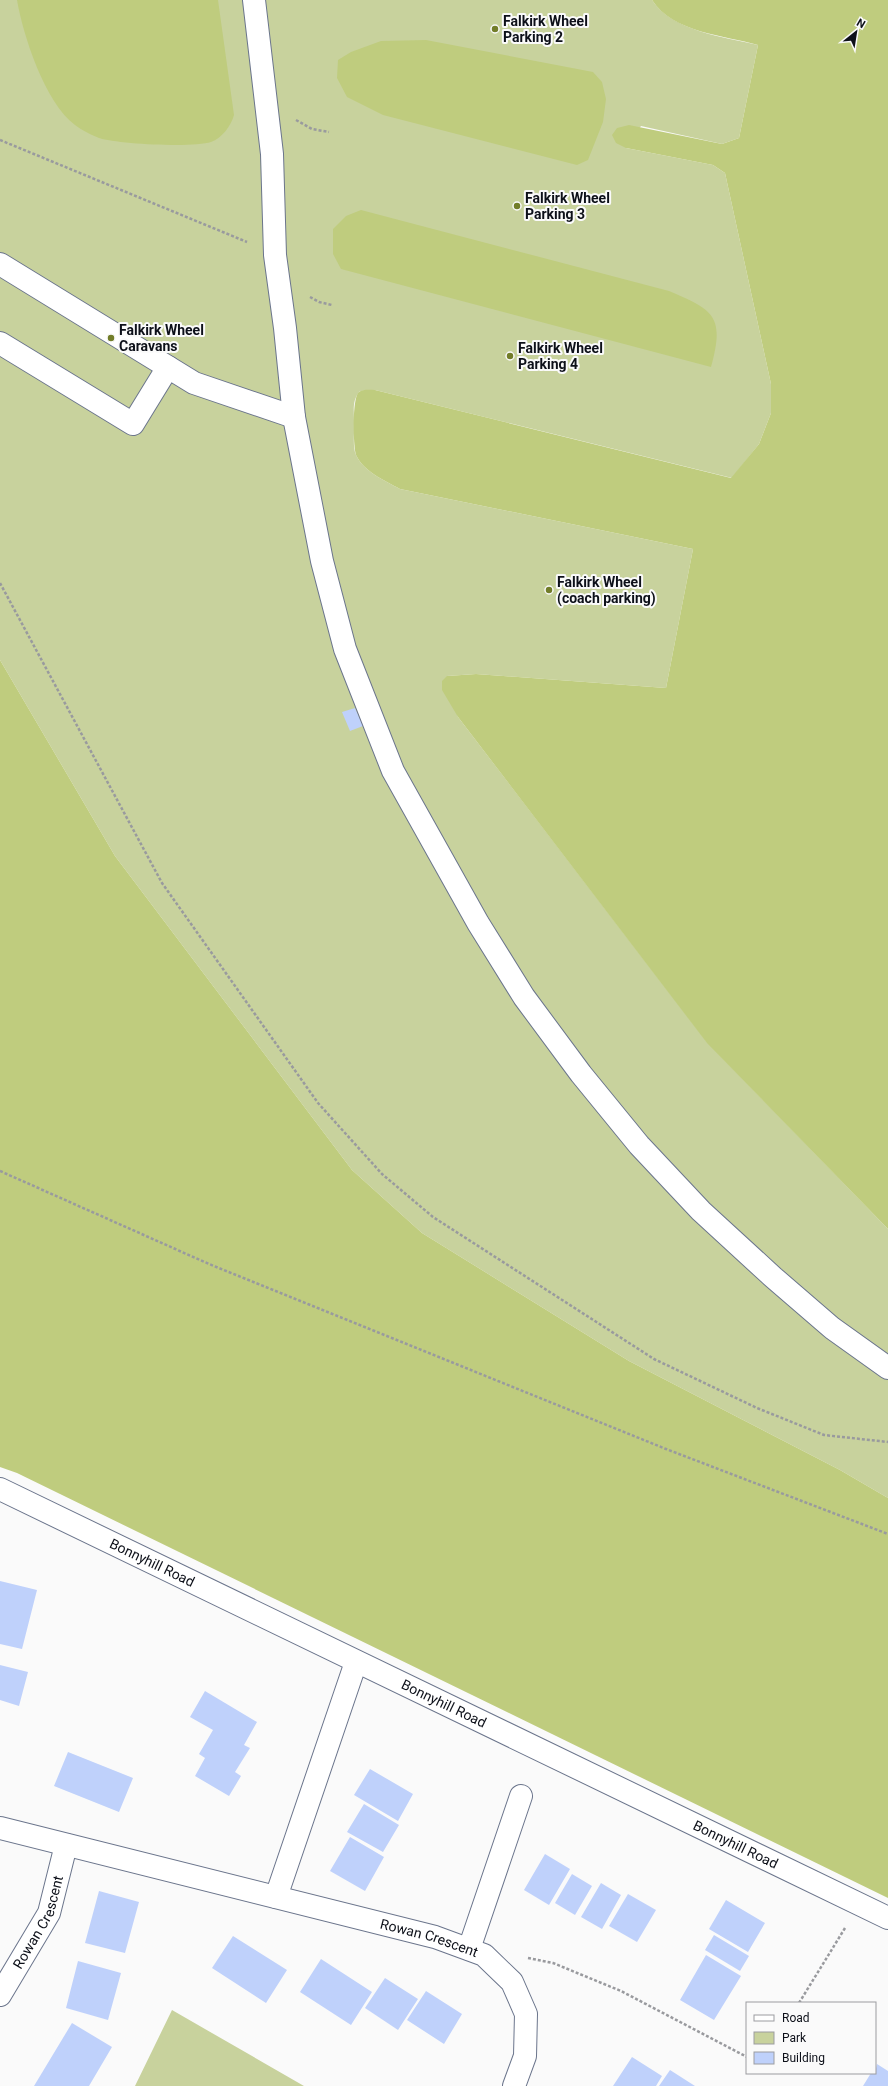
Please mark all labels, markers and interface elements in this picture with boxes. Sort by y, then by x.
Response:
north arrow [836,12,876,52]
place label: Falkirk Wheel Parking 2 [503,13,588,45]
text: N [854,16,868,31]
marker: Falkirk Wheel Parking 2 [490,24,500,34]
place label: Falkirk Wheel Parking 3 [525,190,610,222]
marker: Falkirk Wheel Parking 3 [512,201,522,211]
place label: Falkirk Wheel Caravans [119,322,204,354]
marker: Falkirk Wheel Caravans [106,333,116,343]
place label: Falkirk Wheel Parking 4 [518,340,603,372]
marker: Falkirk Wheel Parking 4 [505,351,515,361]
place label: Falkirk Wheel (coach parking) [557,574,656,607]
marker: Falkirk Wheel (coach parking) [544,585,554,595]
street label: Bonnyhill Road [107,1535,197,1590]
street label: Bonnyhill Road [399,1676,489,1731]
street label: Bonnyhill Road [691,1817,781,1872]
street label: Rowan Crescent [10,1874,66,1971]
street label: Rowan Crescent [379,1916,481,1960]
legend [746,2002,876,2074]
text: Road [782,2011,810,2025]
text: Park [782,2031,807,2045]
text: Building [782,2051,825,2065]

